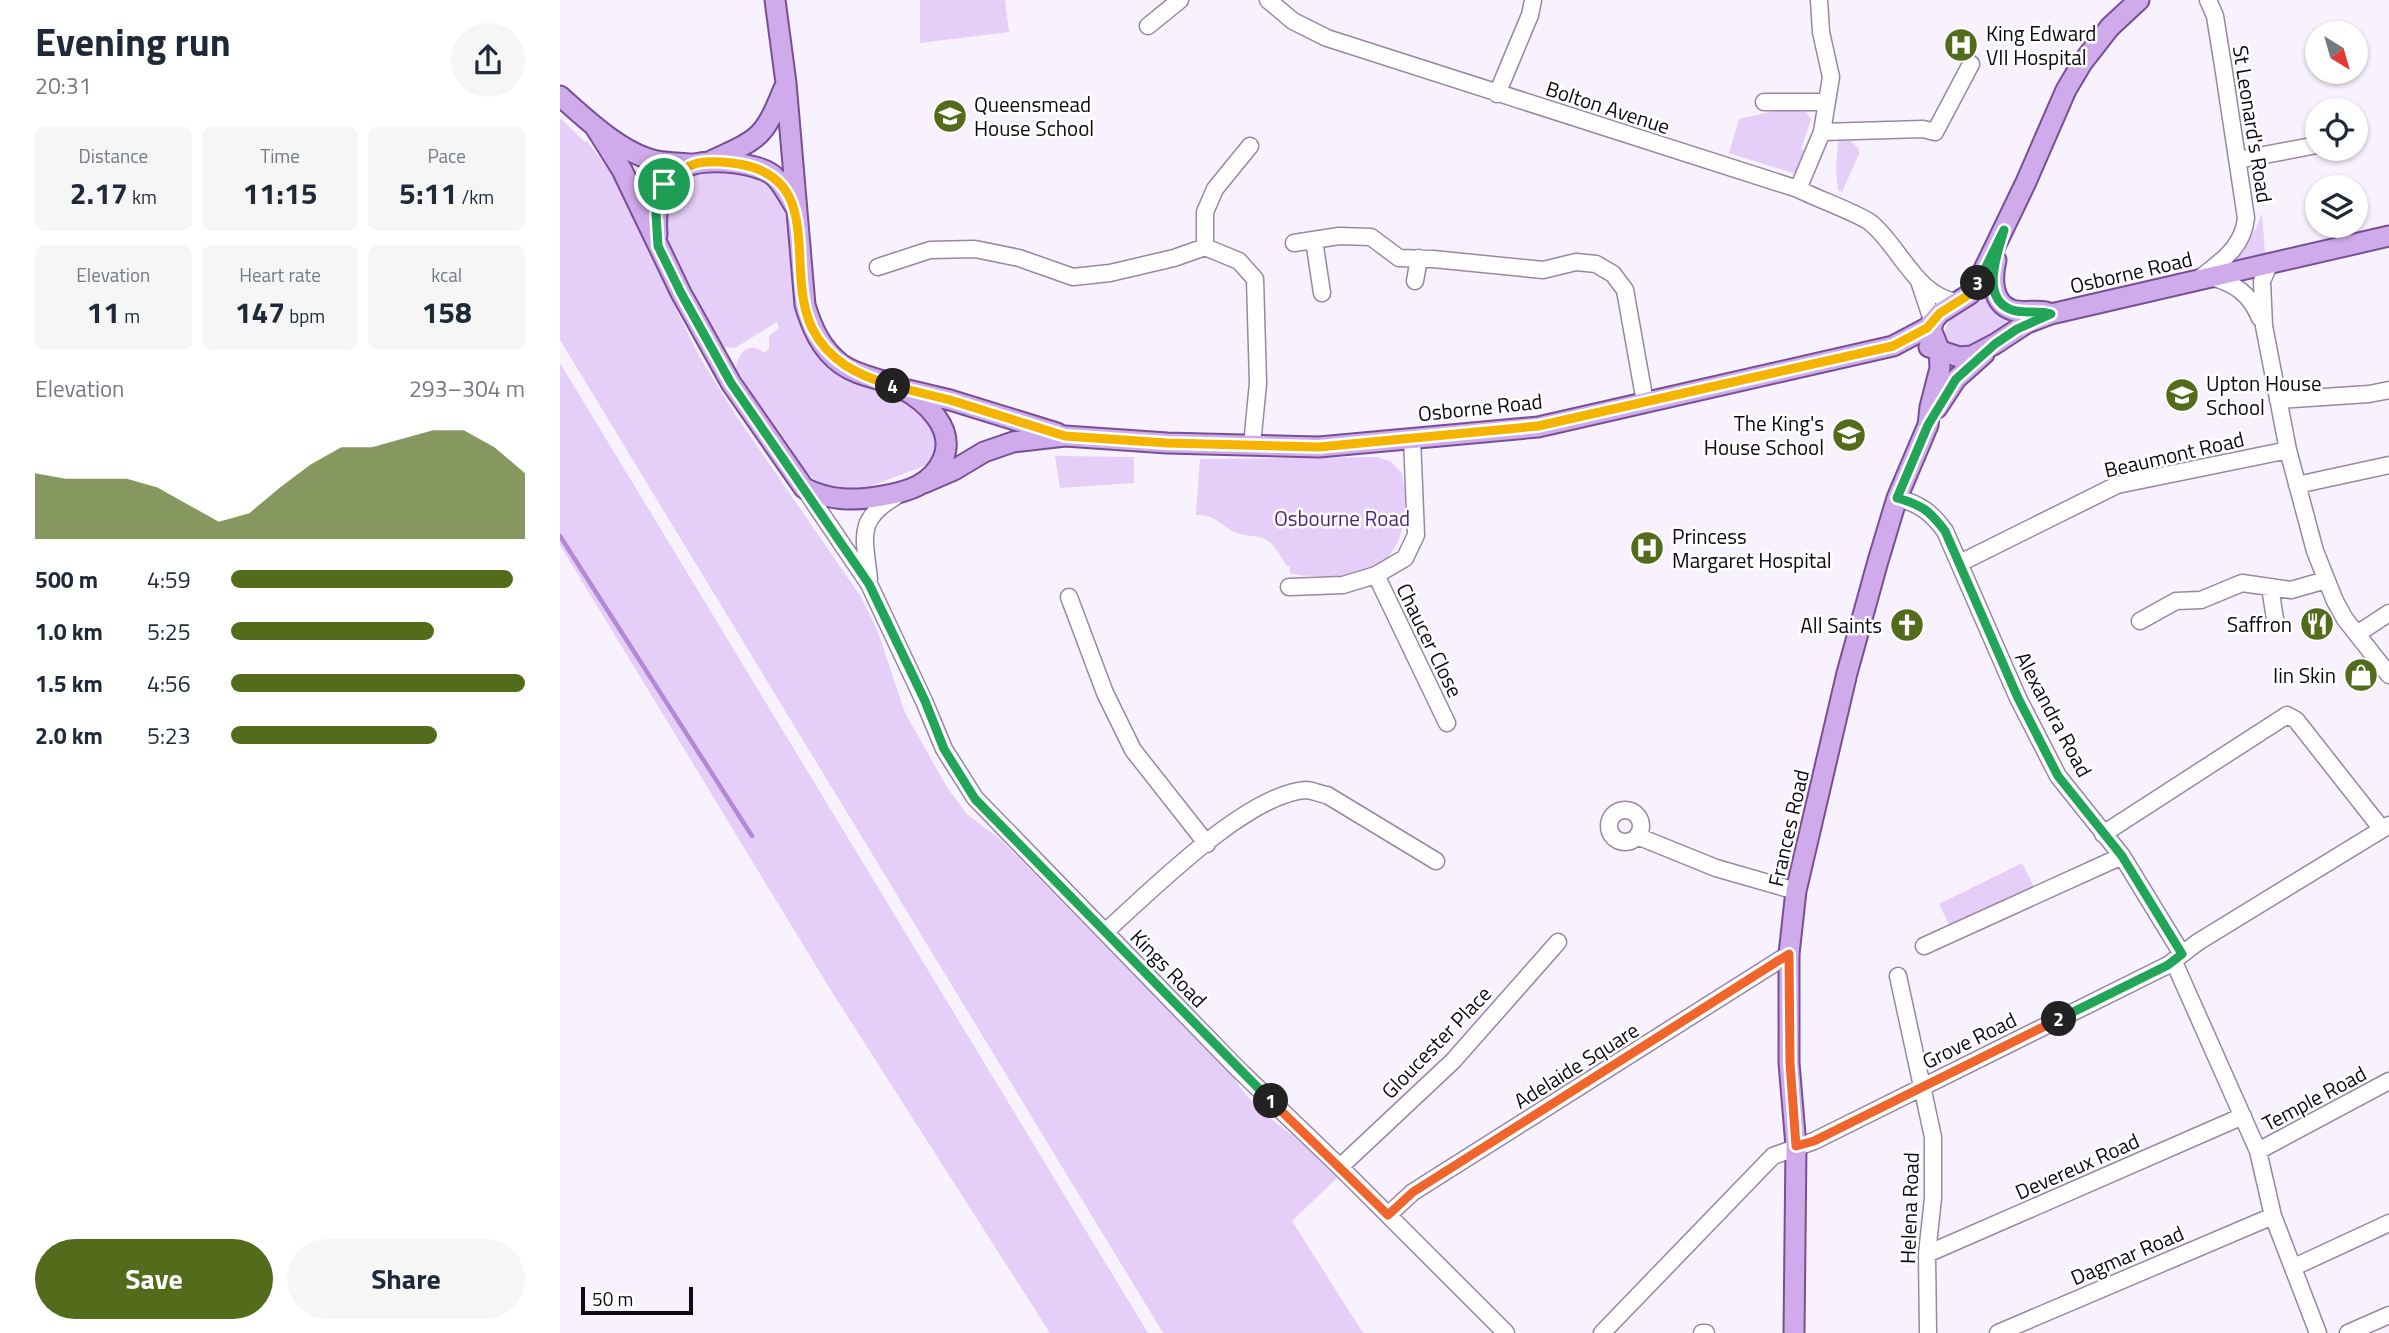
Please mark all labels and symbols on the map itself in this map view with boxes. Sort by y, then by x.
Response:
place label: King Edward VII Hospital [1986,17,2096,73]
north arrow [2305,21,2368,84]
hospital icon: King Edward VII Hospital [1942,26,1980,64]
street label: St Leonard's Road [2225,43,2281,205]
street label: Bolton Avenue [1542,72,1674,142]
place label: Queensmead House School [974,88,1094,144]
school or university icon: Queensmead House School [931,97,969,135]
pin [634,154,694,214]
street label: Osborne Road [2067,242,2195,302]
pin: 3 [1960,266,1996,300]
place label: Upton House School [2206,367,2322,423]
pin: 4 [876,368,910,404]
school or university icon: Upton House School [2163,376,2201,414]
street label: Osborne Road [1416,385,1544,429]
place label: The King's House School [1704,407,1824,463]
school or university icon: The King's House School [1830,416,1868,454]
street label: Beaumont Road [2101,422,2247,486]
park label: Osbourne Road [1274,502,1410,534]
place label: Princess Margaret Hospital [1672,520,1832,576]
hospital icon: Princess Margaret Hospital [1628,529,1666,567]
street label: Chaucer Close [1389,577,1471,703]
restaurant icon: Saffron [2298,605,2336,643]
church icon: All Saints [1888,606,1926,644]
place label: Saffron [2227,608,2292,640]
place label: All Saints [1800,609,1882,641]
street label: Alexandra Road [2007,646,2101,782]
shop icon: Iin Skin [2342,656,2380,694]
place label: Iin Skin [2273,659,2336,691]
street label: Frances Road [1759,766,1817,890]
street label: Kings Road [1123,921,1215,1015]
street label: Gloucester Place [1374,978,1498,1106]
pin: 2 [2042,1002,2076,1036]
street label: Grove Road [1916,1003,2022,1077]
street label: Adelaide Square [1507,1014,1645,1116]
street label: Temple Road [2256,1057,2372,1139]
pin: 1 [1254,1084,1288,1118]
street label: Devereux Road [2010,1124,2144,1208]
street label: Helena Road [1891,1151,1927,1265]
street label: Dagmar Road [2065,1217,2189,1293]
scale bar [581,1284,693,1316]

